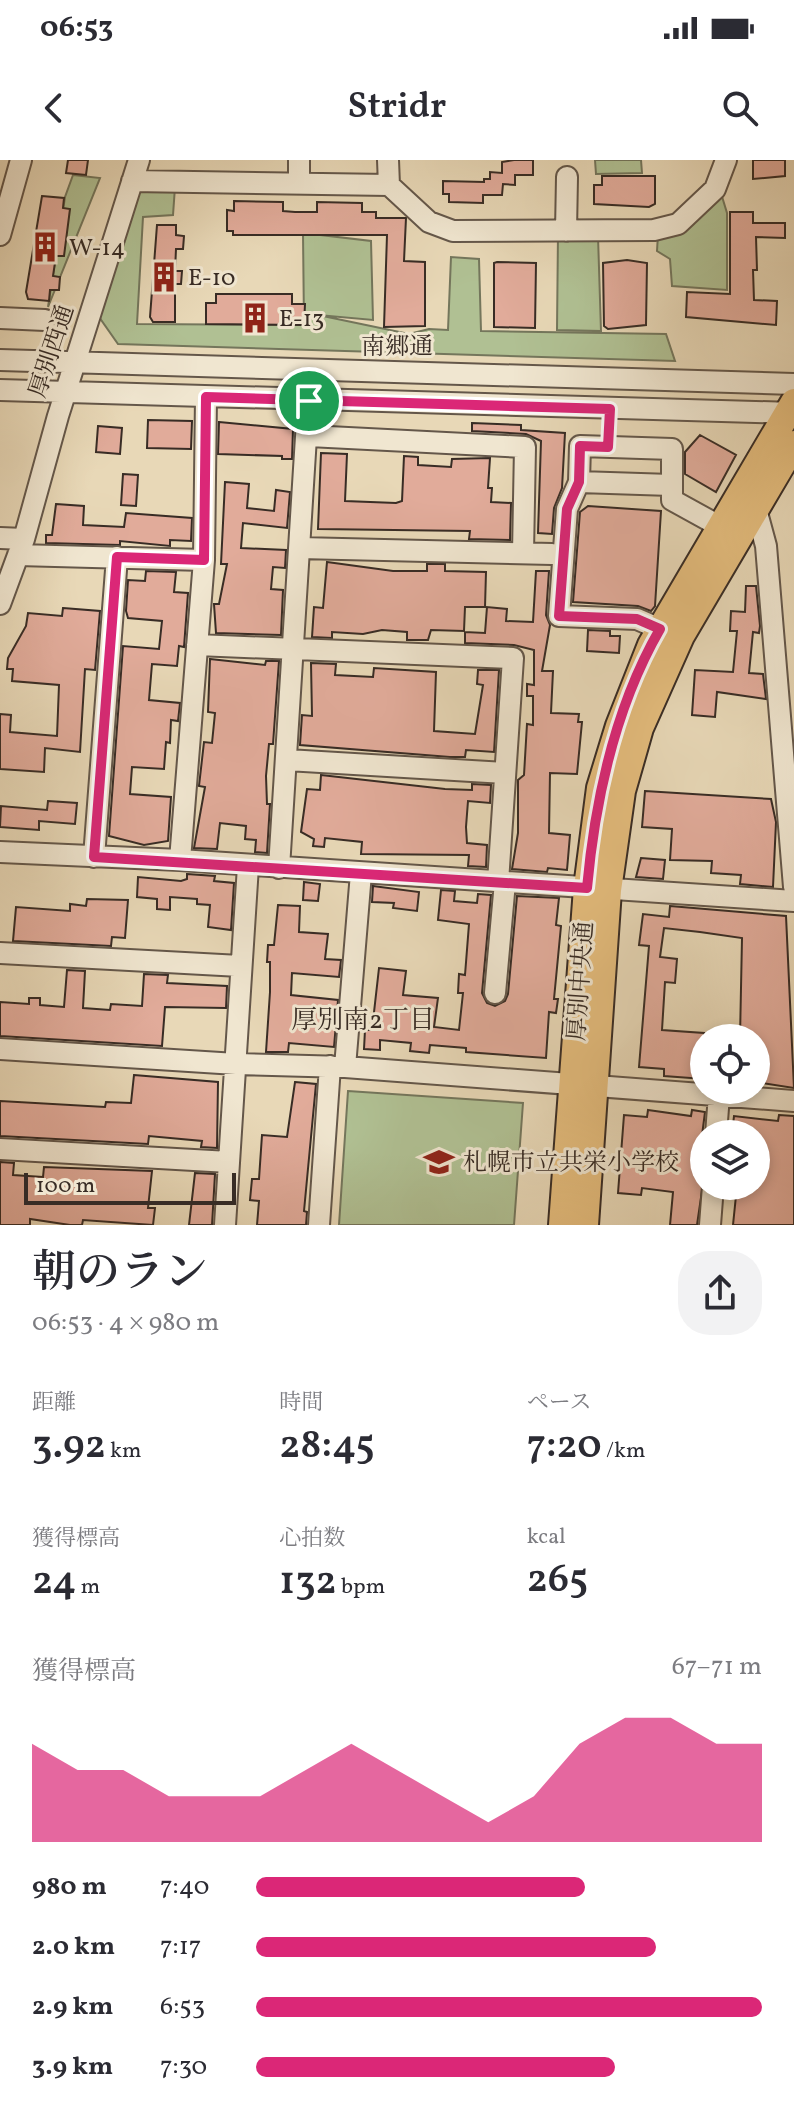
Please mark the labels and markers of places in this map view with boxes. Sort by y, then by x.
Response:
building icon: W-14 [28,230,62,264]
place label: W-14 [69,232,125,266]
building icon: E-10 [147,260,181,294]
place label: E-10 [188,262,236,296]
building icon: E-13 [238,301,272,335]
place label: E-13 [279,303,324,337]
pin [275,367,343,435]
school or university icon: 札幌市立共栄小学校 [422,1145,456,1179]
place label: 札幌市立共栄小学校 [463,1147,679,1181]

